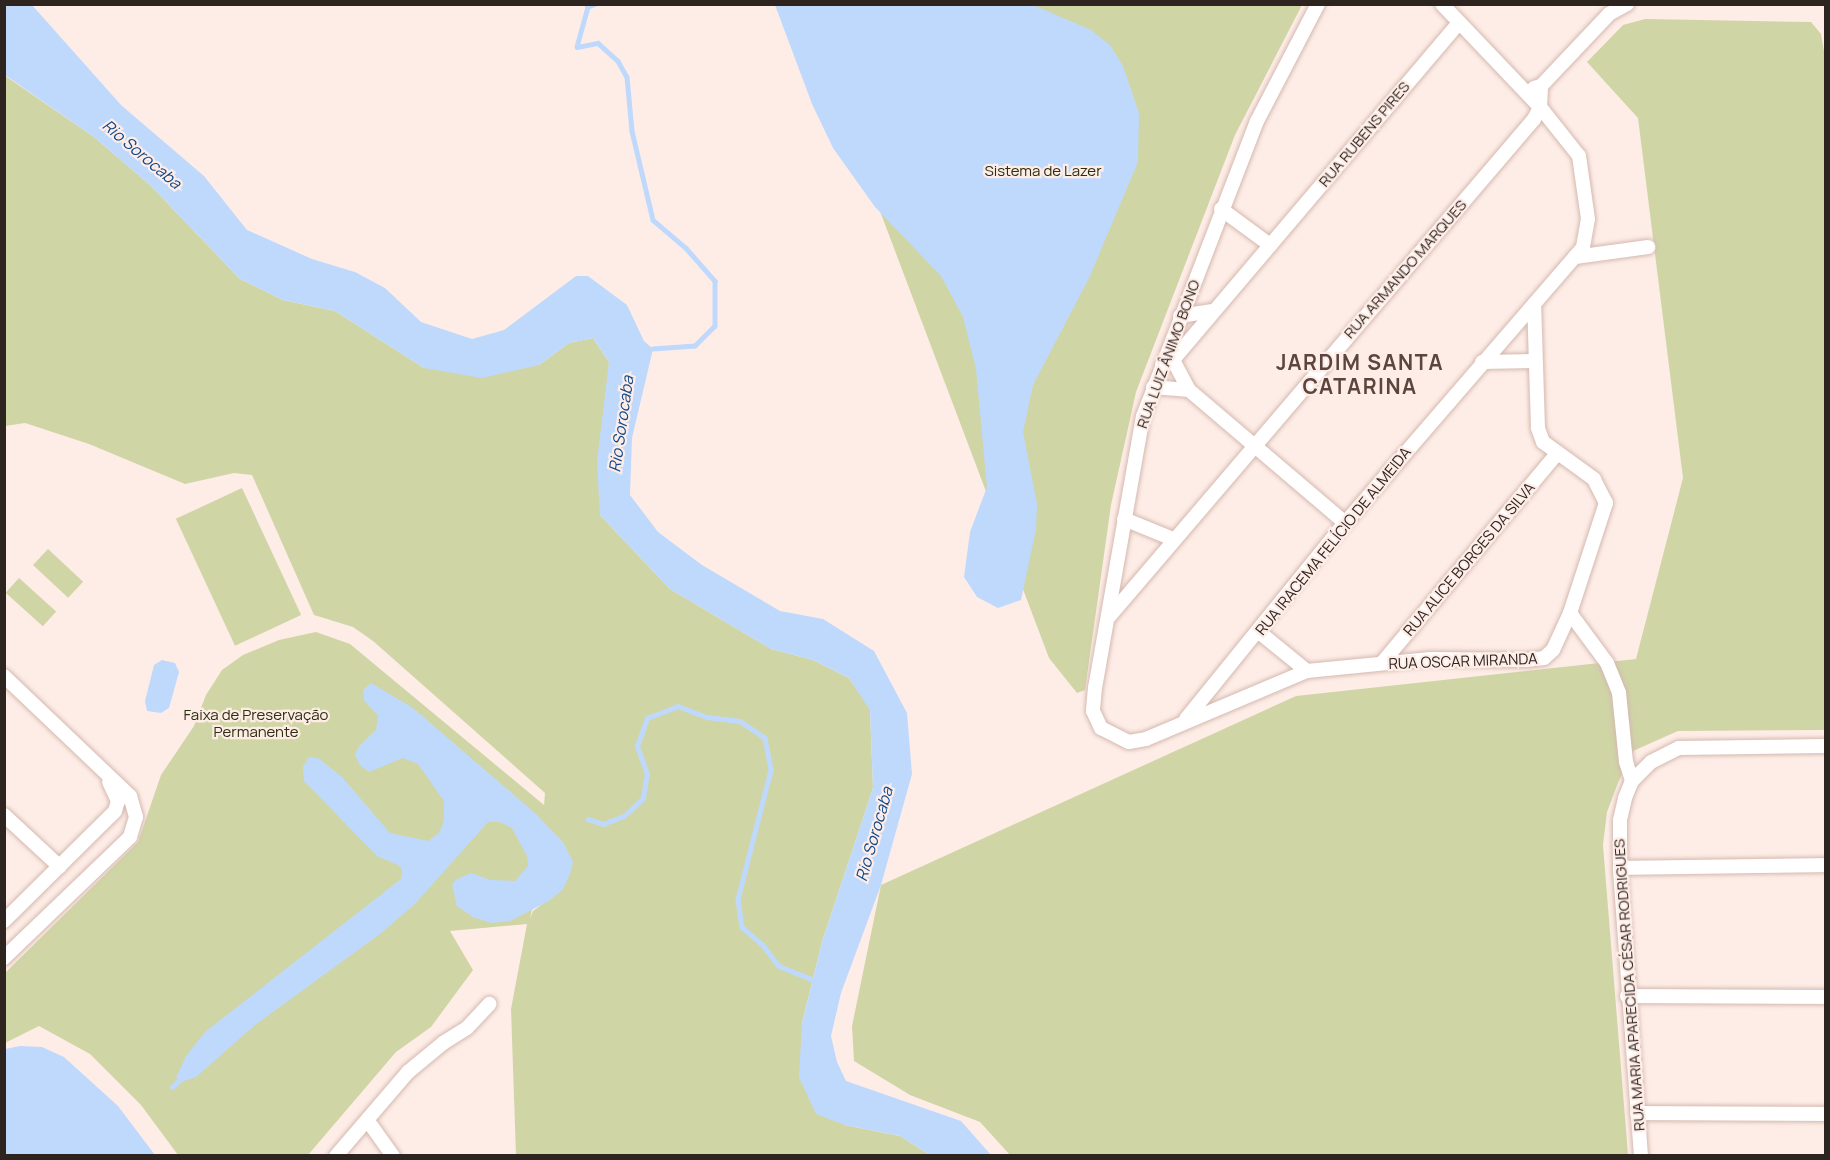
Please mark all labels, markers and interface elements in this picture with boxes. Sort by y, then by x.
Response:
street label: RUA RUBENS PIRES [1315,78,1413,190]
water label: Rio Sorocaba [99,115,185,193]
park label: Sistema de Lazer [984,162,1102,180]
street label: RUA ARMANDO MARQUES [1340,196,1470,342]
street label: RUA LUIZ ÂNIMO BONO [1133,277,1203,431]
district label: JARDIM SANTA CATARINA [1276,349,1444,399]
water label: Rio Sorocaba [605,375,637,473]
street label: RUA IRACEMA FELÍCIO DE ALMEIDA [1252,443,1414,639]
street label: RUA ALICE BORGES DA SILVA [1400,479,1538,639]
street label: RUA OSCAR MIRANDA [1388,649,1538,673]
park label: Faixa de Preservação Permanente [184,705,328,740]
water label: Rio Sorocaba [851,785,897,883]
street label: RUA MARIA APARECIDA CÉSAR RODRIGUES [1610,838,1648,1132]

